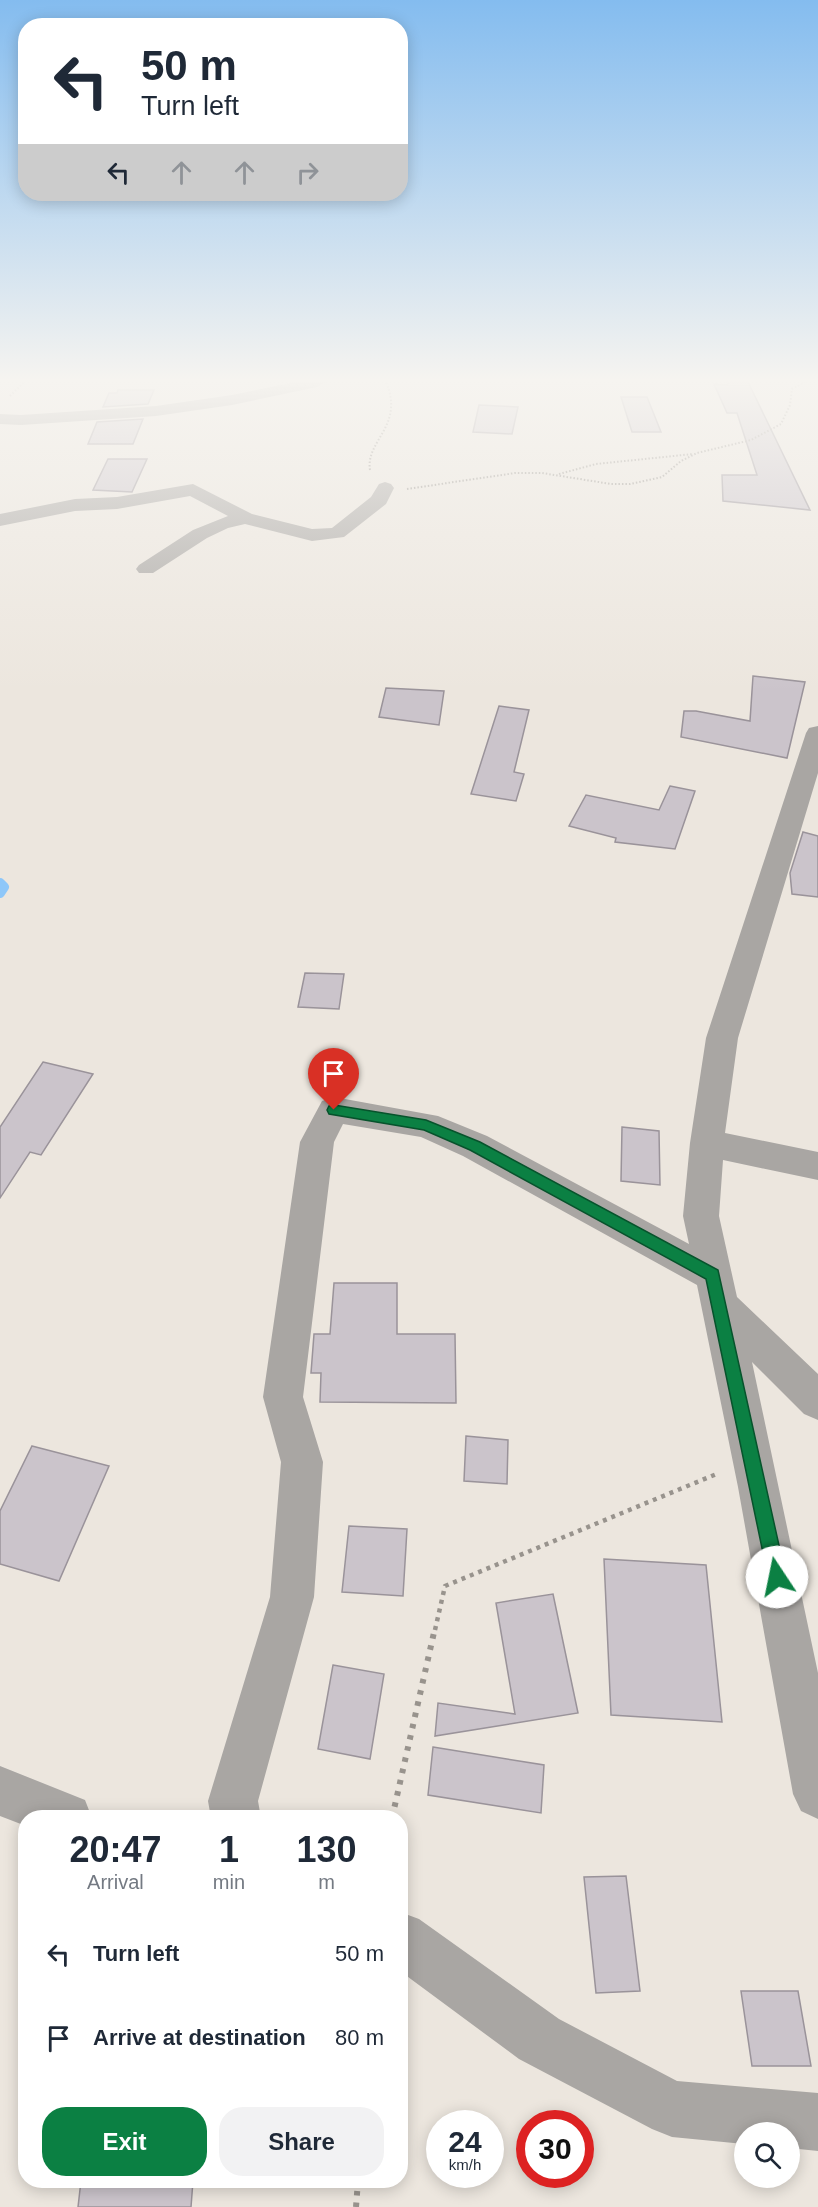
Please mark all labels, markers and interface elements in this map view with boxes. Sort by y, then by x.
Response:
icon: left [42,42,120,120]
text: 50 m [141,42,237,89]
text: Turn left [141,91,239,121]
icon: left [102,156,135,189]
icon: ahead [165,156,198,189]
icon: ahead [228,156,261,189]
icon: right [291,156,324,189]
pin [308,1048,359,1110]
icon: arrive [317,1057,350,1090]
position arrow [745,1545,809,1609]
text: 20:47 [69,1829,161,1870]
text: 1 [219,1829,239,1870]
text: 130 [296,1829,357,1870]
text: Arrival [87,1871,144,1893]
text: min [213,1871,245,1893]
text: m [318,1871,335,1893]
icon: left [42,1938,75,1971]
text: Turn left [93,1941,179,1966]
text: 50 m [335,1941,384,1966]
icon: arrive [42,2022,75,2055]
text: Arrive at destination [93,2025,306,2050]
text: 80 m [335,2025,384,2050]
button: Exit [42,2107,207,2176]
button: Share [219,2107,384,2176]
speed limit sign: 30 [516,2110,594,2188]
map controls [734,2122,800,2188]
button: search [734,2122,800,2188]
text: 24 [448,2125,482,2158]
text: km/h [449,2156,481,2173]

